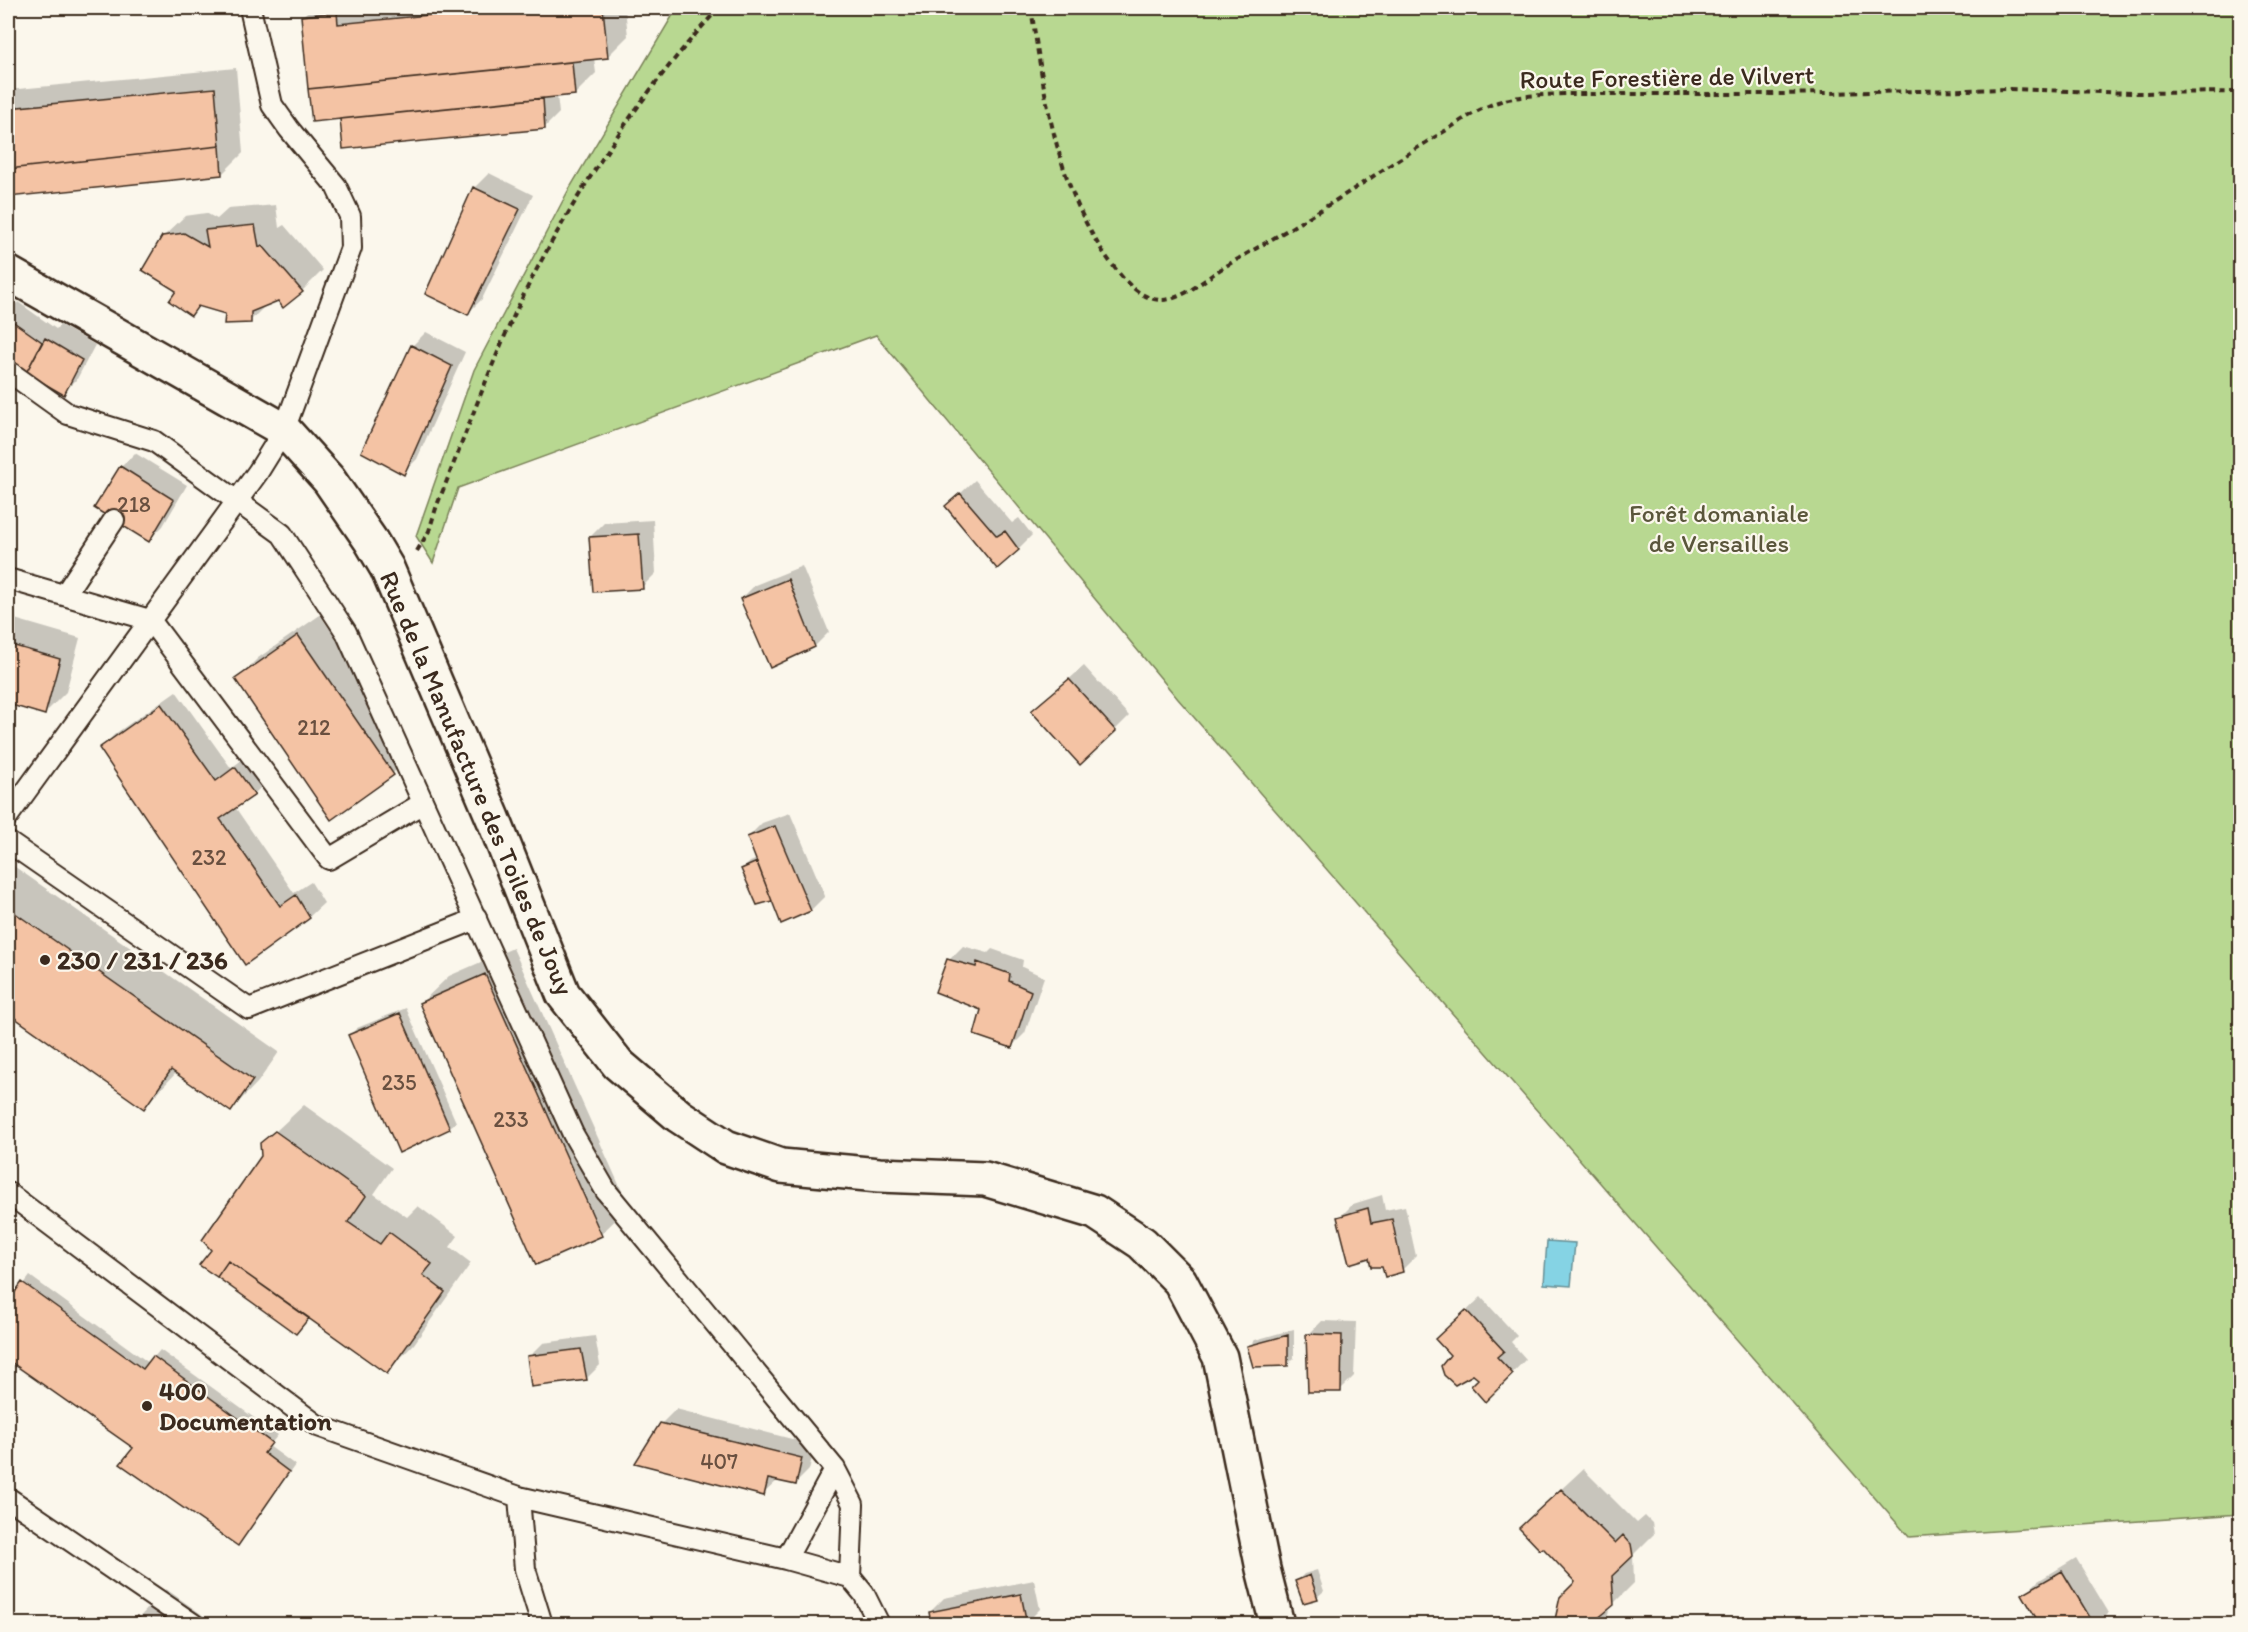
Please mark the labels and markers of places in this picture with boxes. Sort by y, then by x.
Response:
place label: 230 / 231 / 236 [57,944,228,976]
marker: 230 / 231 / 236 [38,953,52,967]
place label: 400 Documentation [159,1375,332,1437]
marker: 400 Documentation [140,1399,154,1413]

